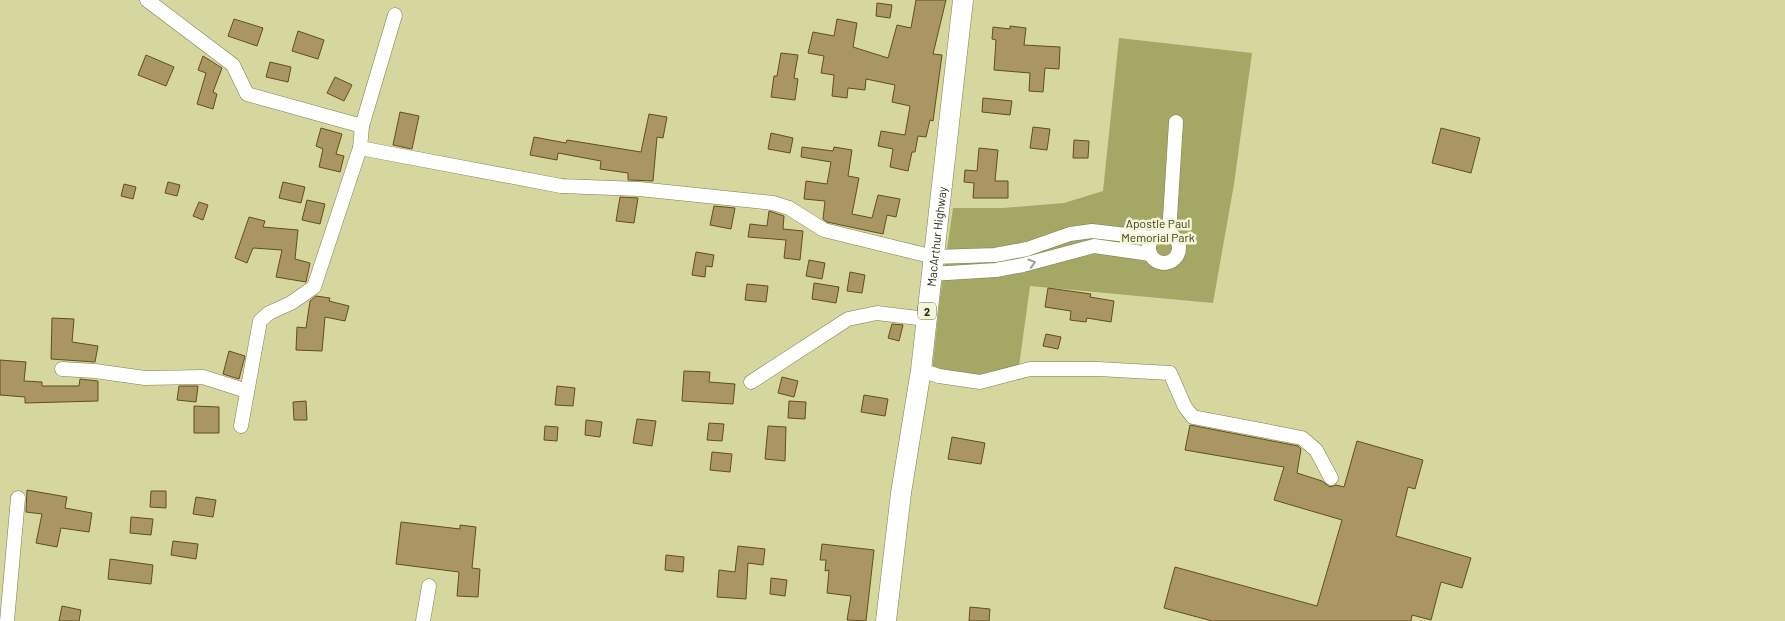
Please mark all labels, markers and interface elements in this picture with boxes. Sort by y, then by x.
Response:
street label: MacArthur Highway [924,185,949,287]
park label: Apostle Paul Memorial Park [1121,216,1195,244]
one-way arrow [1027,258,1036,269]
road number: 2 [918,302,936,320]

